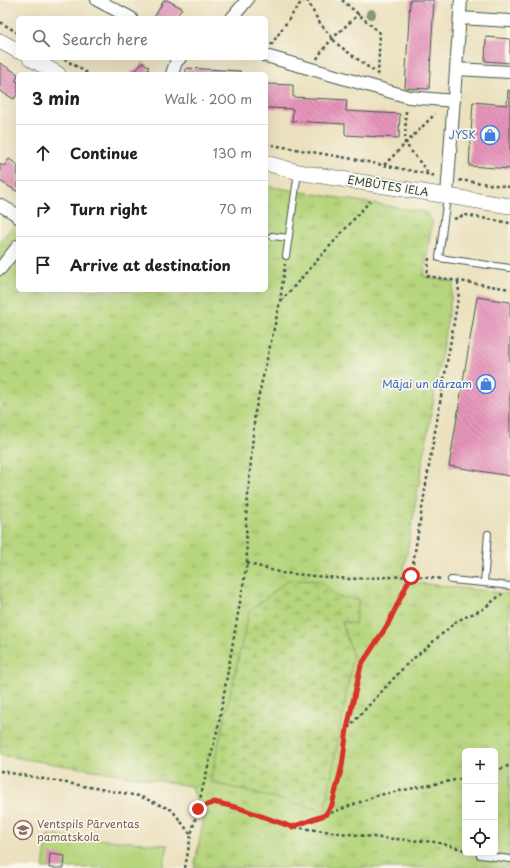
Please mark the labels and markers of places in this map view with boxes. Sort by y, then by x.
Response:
shop icon: JYSK [479,124,501,146]
place label: JYSK [449,126,476,143]
shop icon: Mājai un dārzam [475,373,497,395]
place label: Mājai un dārzam [382,375,472,392]
place label: Ventspils Pārventas pamatskola [37,815,139,845]
school or university icon: Ventspils Pārventas pamatskola [12,819,34,841]

